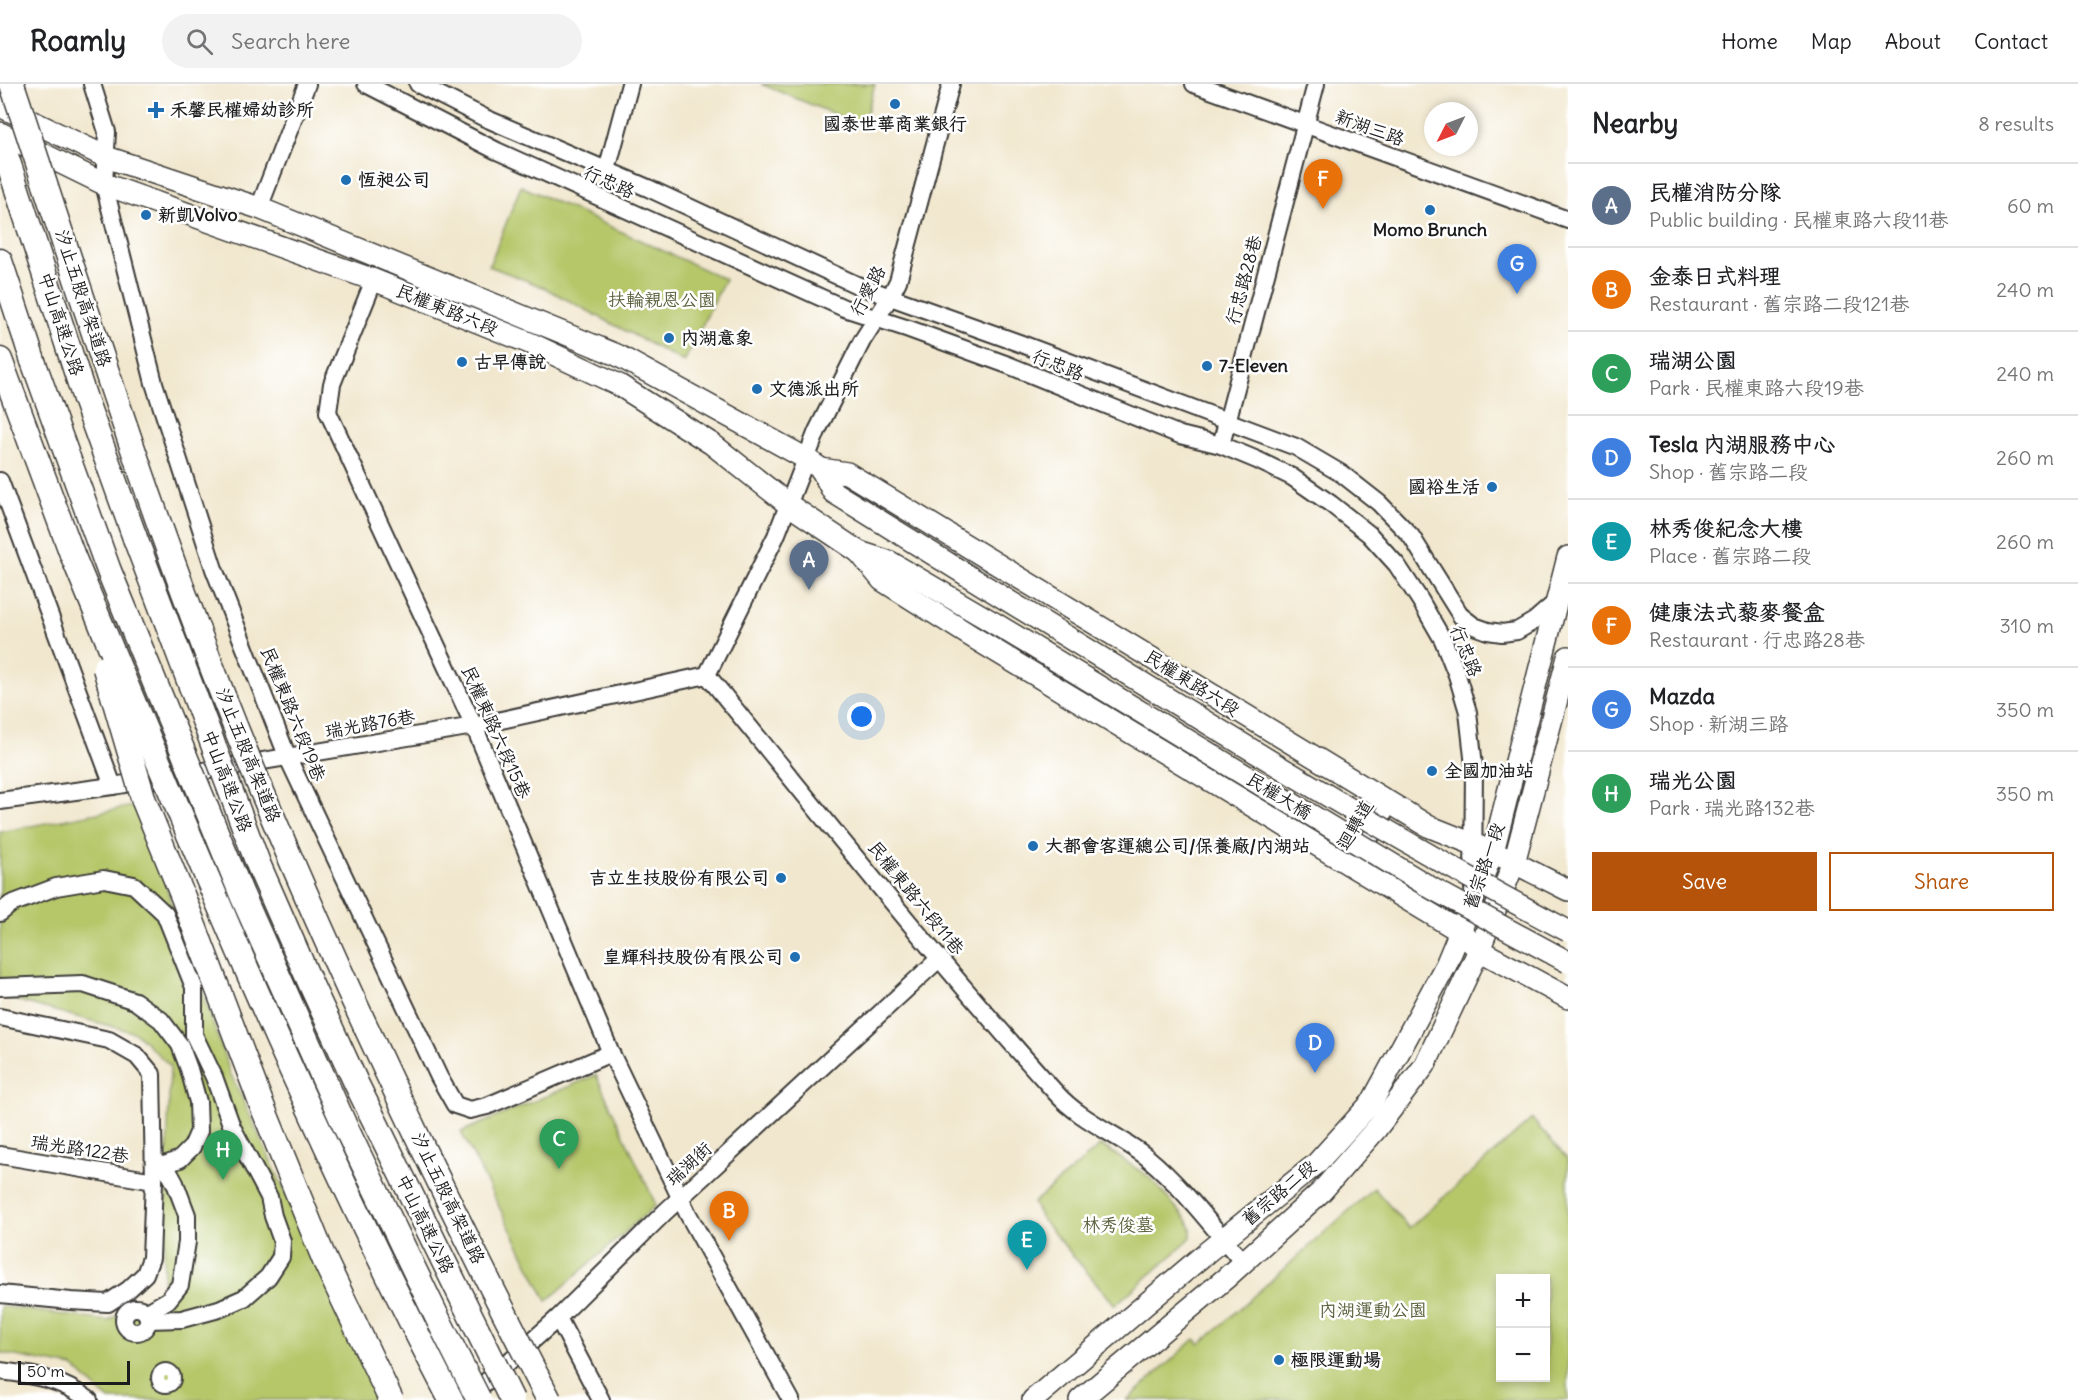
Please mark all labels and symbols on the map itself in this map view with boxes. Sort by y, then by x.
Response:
marker: 國泰世華商業銀行 [888,97,902,111]
place label: 禾馨民權婦幼診所 [170,98,314,121]
marker: 禾馨民權婦幼診所 [147,101,165,119]
north arrow [1424,102,1478,156]
street label: 新湖三路 [1332,104,1408,151]
place label: 國泰世華商業銀行 [823,112,967,135]
street label: 行忠路 [580,160,639,203]
pin: F [1304,160,1342,209]
place label: 恆昶公司 [358,168,430,191]
marker: 恆昶公司 [339,173,353,187]
place label: 新凱Volvo [158,203,238,226]
marker: Momo Brunch [1423,203,1437,217]
marker: 新凱Volvo [139,208,153,222]
place label: Momo Brunch [1373,218,1488,241]
street label: 汐止五股高架道路 [50,226,117,370]
street label: 行忠路28巷 [1220,232,1267,327]
pin: G [1498,244,1537,294]
street label: 行愛路 [845,262,890,320]
street label: 中山高速公路 [34,269,89,379]
street label: 民權東路六段 [393,279,502,340]
park label: 扶輪親恩公園 [608,288,716,311]
place label: 內湖意象 [681,326,753,349]
marker: 內湖意象 [662,331,676,345]
street label: 行忠路 [1029,344,1088,385]
place label: 古早傳說 [474,350,546,373]
place label: 7-Eleven [1219,354,1289,377]
marker: 古早傳說 [455,355,469,369]
marker: 7-Eleven [1200,359,1214,373]
place label: 文德派出所 [769,377,859,400]
marker: 文德派出所 [750,382,764,396]
place label: 國裕生活 [1408,475,1480,498]
marker: 國裕生活 [1485,480,1499,494]
pin: A [790,540,828,590]
street label: 行忠路 [1446,621,1487,680]
street label: 民權東路六段19巷 [256,643,331,785]
street label: 民權東路六段 [1140,644,1244,721]
street label: 民權東路六段15巷 [457,662,536,802]
street label: 汐止五股高架道路 [211,684,286,826]
your location [847,702,876,731]
street label: 瑞光路76巷 [323,704,417,743]
street label: 中山高速公路 [197,726,258,835]
place label: 全國加油站 [1444,759,1534,782]
marker: 全國加油站 [1425,764,1439,778]
street label: 民權大橋 [1242,767,1316,824]
street label: 迴轉道 [1331,796,1378,854]
street label: 舊宗路一段 [1458,820,1509,912]
place label: 大都會客運總公司/保養廠/內湖站 [1045,834,1310,857]
street label: 民權東路六段11巷 [863,836,969,959]
marker: 大都會客運總公司/保養廠/內湖站 [1026,839,1040,853]
place label: 吉立生技股份有限公司 [589,866,769,889]
marker: 吉立生技股份有限公司 [774,871,788,885]
place label: 皇輝科技股份有限公司 [603,945,783,968]
marker: 皇輝科技股份有限公司 [788,950,802,964]
pin: D [1296,1024,1334,1073]
pin: C [540,1120,578,1169]
street label: 汐止五股高架道路 [407,1128,490,1268]
street label: 瑞光路122巷 [29,1129,131,1168]
pin: H [204,1130,242,1180]
street label: 瑞湖街 [661,1137,716,1190]
street label: 舊宗路二段 [1237,1155,1321,1230]
street label: 中山高速公路 [391,1170,459,1277]
pin: B [710,1192,748,1241]
park label: 林秀俊墓 [1082,1213,1154,1236]
pin: E [1008,1220,1046,1270]
park label: 內湖運動公園 [1319,1298,1427,1321]
place label: 極限運動場 [1290,1348,1381,1371]
marker: 極限運動場 [1272,1353,1286,1367]
scale bar [18,1358,130,1386]

